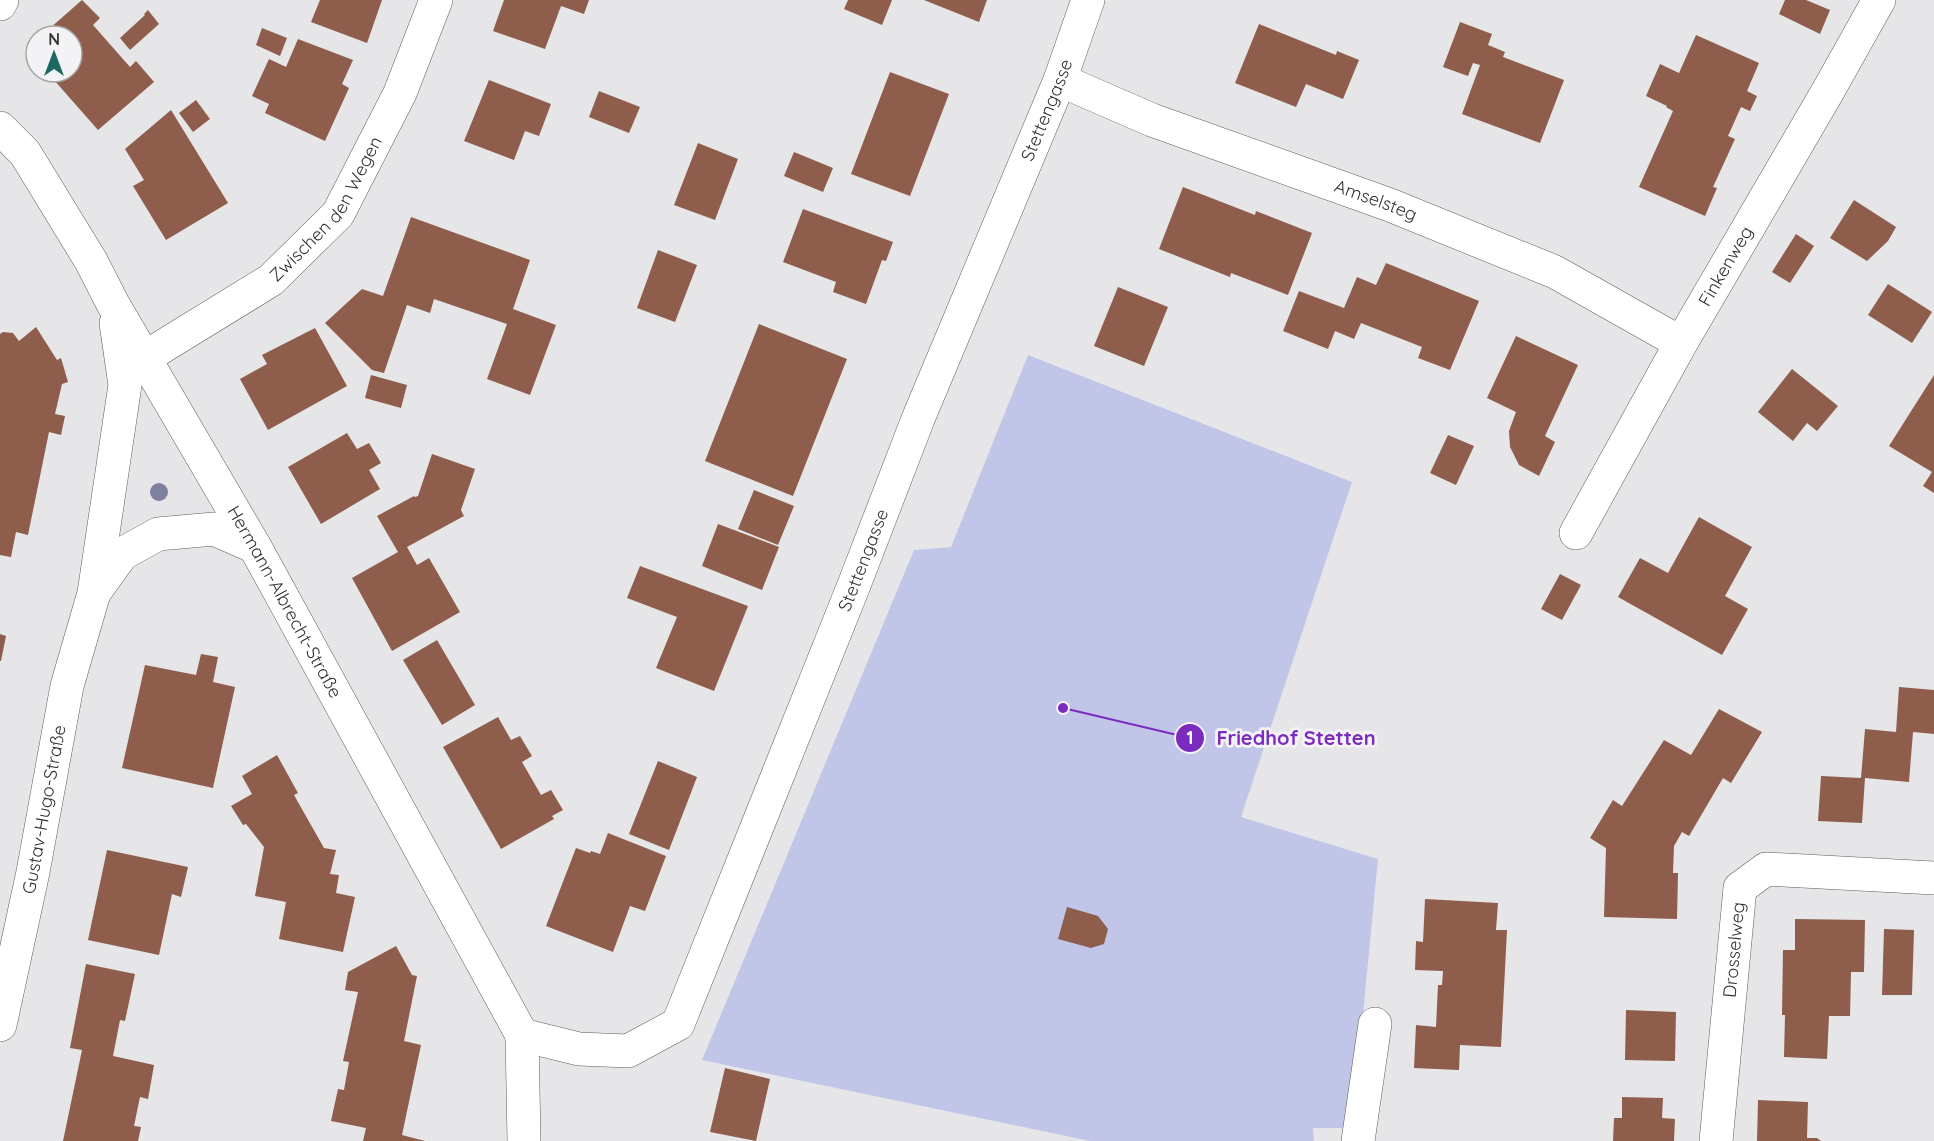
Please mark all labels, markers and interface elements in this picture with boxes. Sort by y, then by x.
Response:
north arrow [24,24,84,84]
text: N [48,29,60,49]
street label: Stettengasse [1015,56,1077,164]
street label: Zwischen den Wegen [264,132,387,286]
street label: Amselsteg [1331,174,1421,226]
street label: Finkenweg [1693,222,1758,310]
street label: Hermann-Albrecht-Straße [222,501,347,702]
street label: Stettengasse [833,505,893,615]
callout: Friedhof Stetten [1175,719,1388,757]
street label: Gustav-Hugo-Straße [17,723,71,896]
text: Friedhof Stetten [1216,725,1376,750]
text: 1 [1186,726,1194,749]
street label: Drosselweg [1718,901,1750,999]

